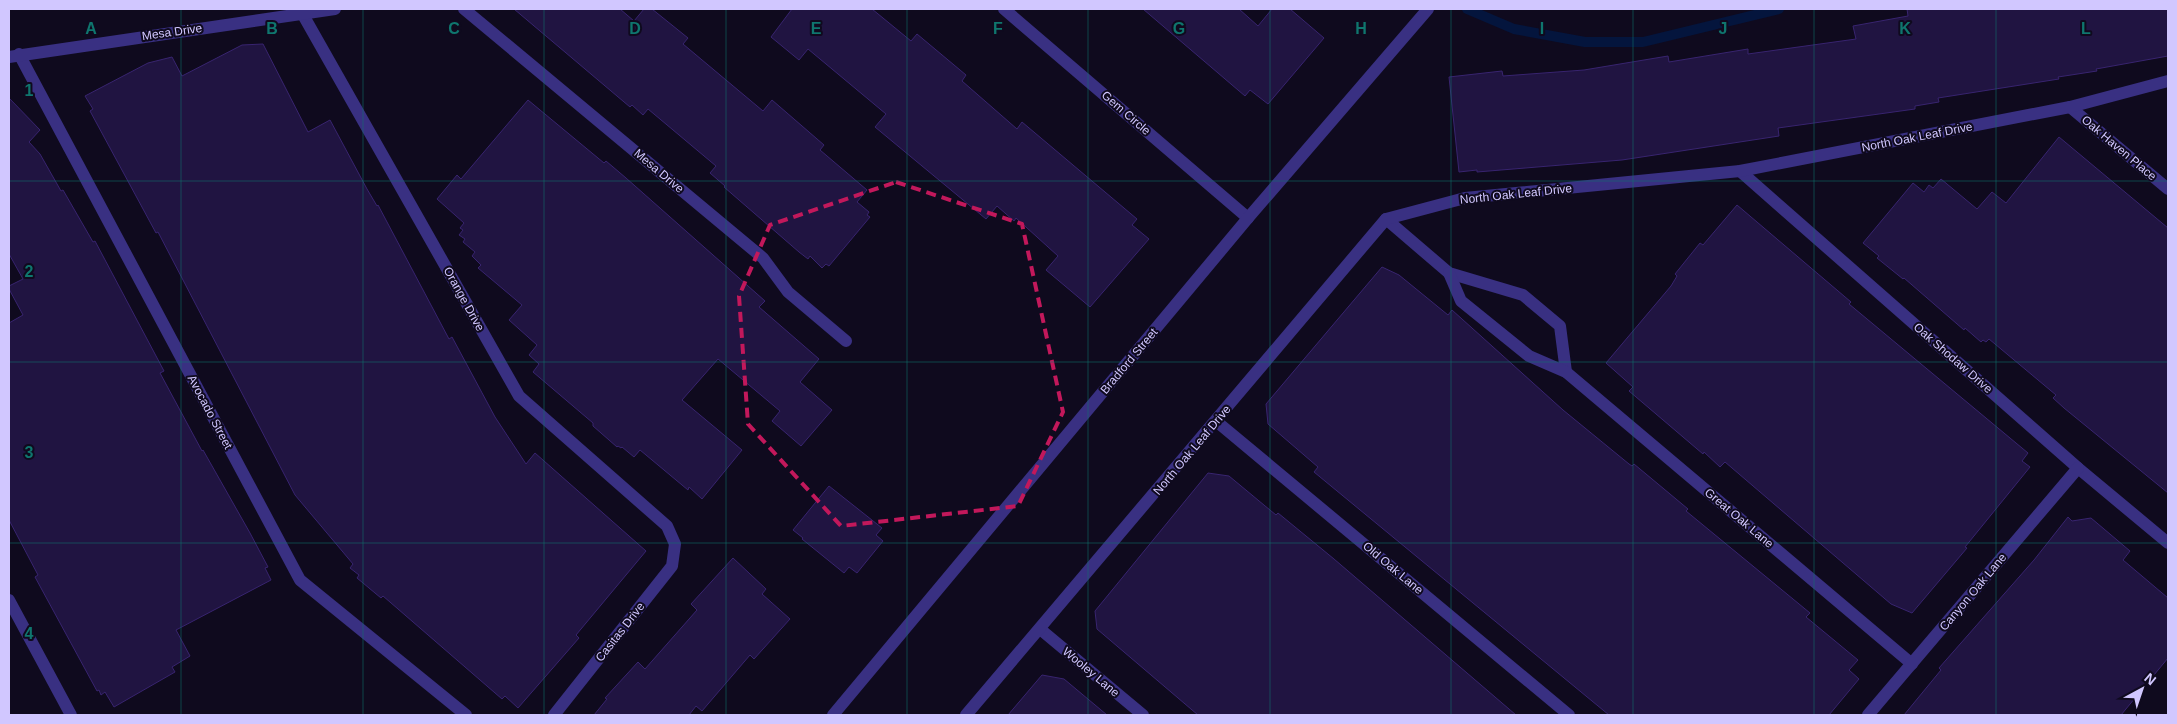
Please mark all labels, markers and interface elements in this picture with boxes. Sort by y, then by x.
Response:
text: A [85,20,97,37]
text: B [266,20,278,37]
text: C [448,20,460,37]
text: D [629,20,641,37]
text: E [811,20,822,37]
text: F [993,20,1003,37]
text: G [1173,20,1185,37]
text: H [1355,20,1367,37]
text: I [1540,20,1544,37]
text: J [1719,20,1727,37]
text: K [1899,20,1911,37]
text: L [2081,20,2091,37]
street label: Mesa Drive [141,21,203,43]
text: 1 [25,82,34,99]
street label: Gem Circle [1099,88,1153,138]
street label: Oak Haven Place [2079,113,2160,184]
street label: North Oak Leaf Drive [1860,119,1974,155]
street label: Mesa Drive [631,146,687,196]
street label: North Oak Leaf Drive [1459,181,1573,207]
text: 2 [25,263,34,280]
street label: Orange Drive [441,264,488,334]
street label: Oak Shodaw Drive [1911,320,1996,396]
street label: Bradford Street [1097,325,1161,397]
street label: Avocado Street [185,373,236,452]
street label: North Oak Leaf Drive [1150,402,1234,498]
text: 3 [25,444,34,461]
street label: Great Oak Lane [1702,485,1776,551]
street label: Old Oak Lane [1360,539,1426,597]
street label: Canyon Oak Lane [1937,550,2010,634]
street label: Casitas Drive [593,599,648,664]
text: 4 [25,625,34,642]
street label: Wooley Lane [1060,644,1122,700]
north arrow [2117,664,2167,714]
text: N [2141,670,2159,688]

